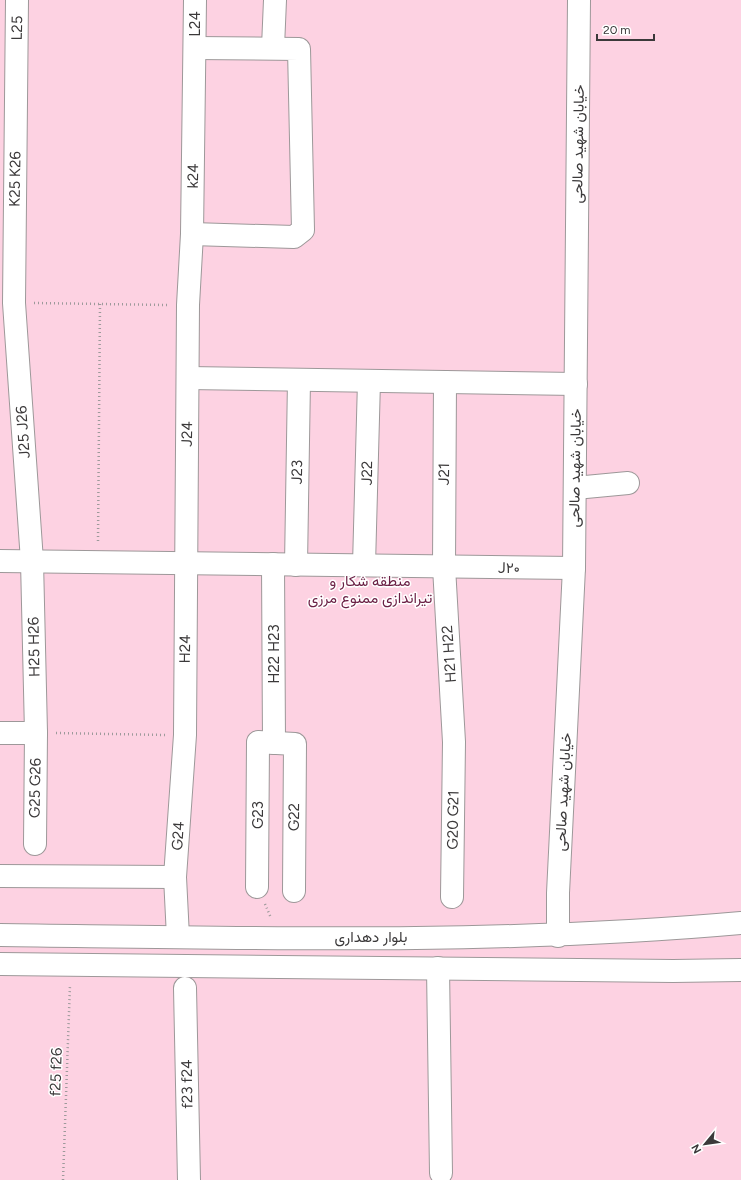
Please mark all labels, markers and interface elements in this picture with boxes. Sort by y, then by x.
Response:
street label: L24 [186,11,204,37]
street label: L25 [8,15,26,41]
scale bar [597,16,654,42]
text: 20 m [603,23,631,37]
street label: خیابان شهید صالحی [568,84,589,204]
street label: K25 K26 [6,150,24,207]
street label: k24 [184,163,202,189]
street label: J25 J26 [12,404,34,459]
street label: خیابان شهید صالحی [565,408,586,528]
street label: J24 [178,421,196,447]
street label: J23 [288,460,306,484]
street label: J22 [358,461,376,485]
street label: J21 [435,463,453,485]
street label: J۲۰ [498,559,520,577]
park label: منطقه شکار و تیراندازی ممنوع مرزی [308,572,433,609]
street label: H25 H26 [24,616,44,677]
street label: H22 H23 [265,624,283,684]
street label: H21 H22 [438,625,460,683]
street label: H24 [176,634,194,664]
street label: خیابان شهید صالحی [551,732,576,852]
street label: G25 G26 [25,757,45,818]
street label: G20 G21 [443,790,463,850]
street label: G23 [249,801,267,829]
street label: G22 [285,803,303,831]
street label: G24 [168,821,188,851]
street label: بلوار دهداری [335,928,407,947]
street label: f25 f26 [46,1047,66,1097]
street label: f23 f24 [178,1059,196,1109]
north arrow [685,1124,725,1164]
text: N [689,1142,704,1155]

